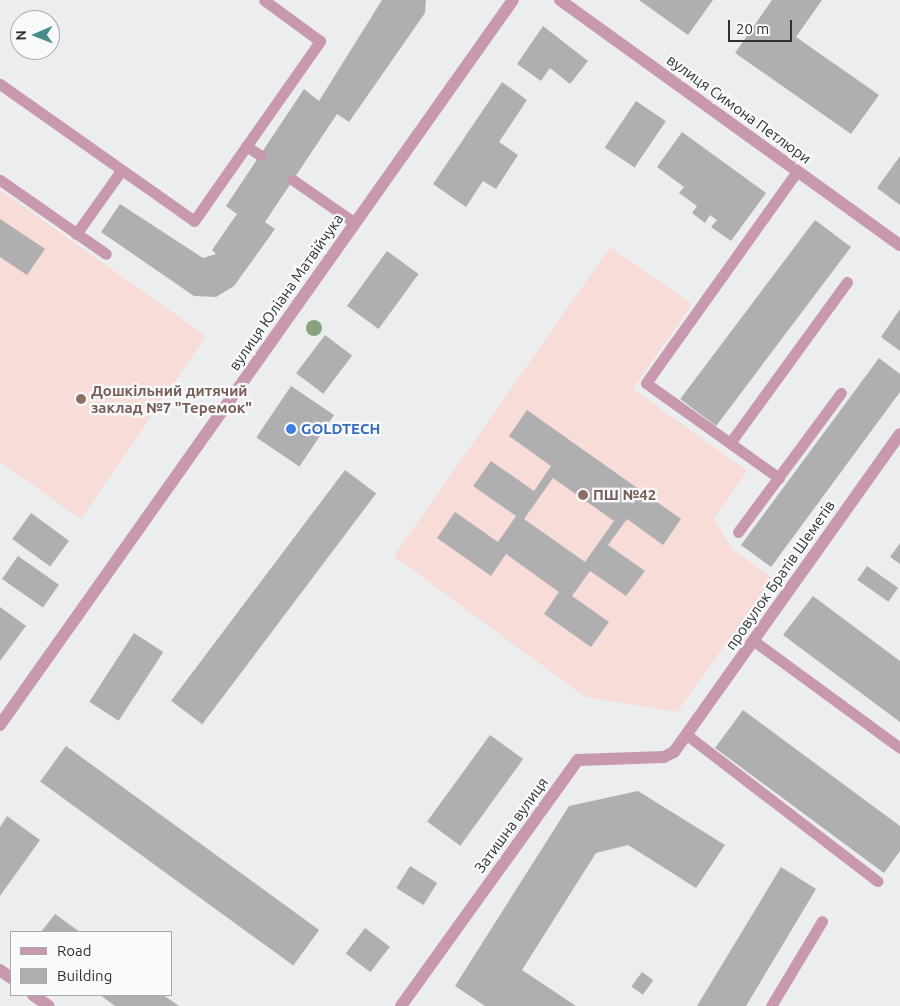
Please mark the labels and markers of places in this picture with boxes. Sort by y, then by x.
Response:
place label: Дошкільний дитячий заклад №7 "Теремок" [91,381,252,416]
marker: Дошкільний дитячий заклад №7 "Теремок" [75,393,87,405]
place label: GOLDTECH [301,420,380,438]
marker: GOLDTECH [285,423,297,435]
place label: ПШ №42 [593,486,656,504]
marker: ПШ №42 [577,489,589,501]

